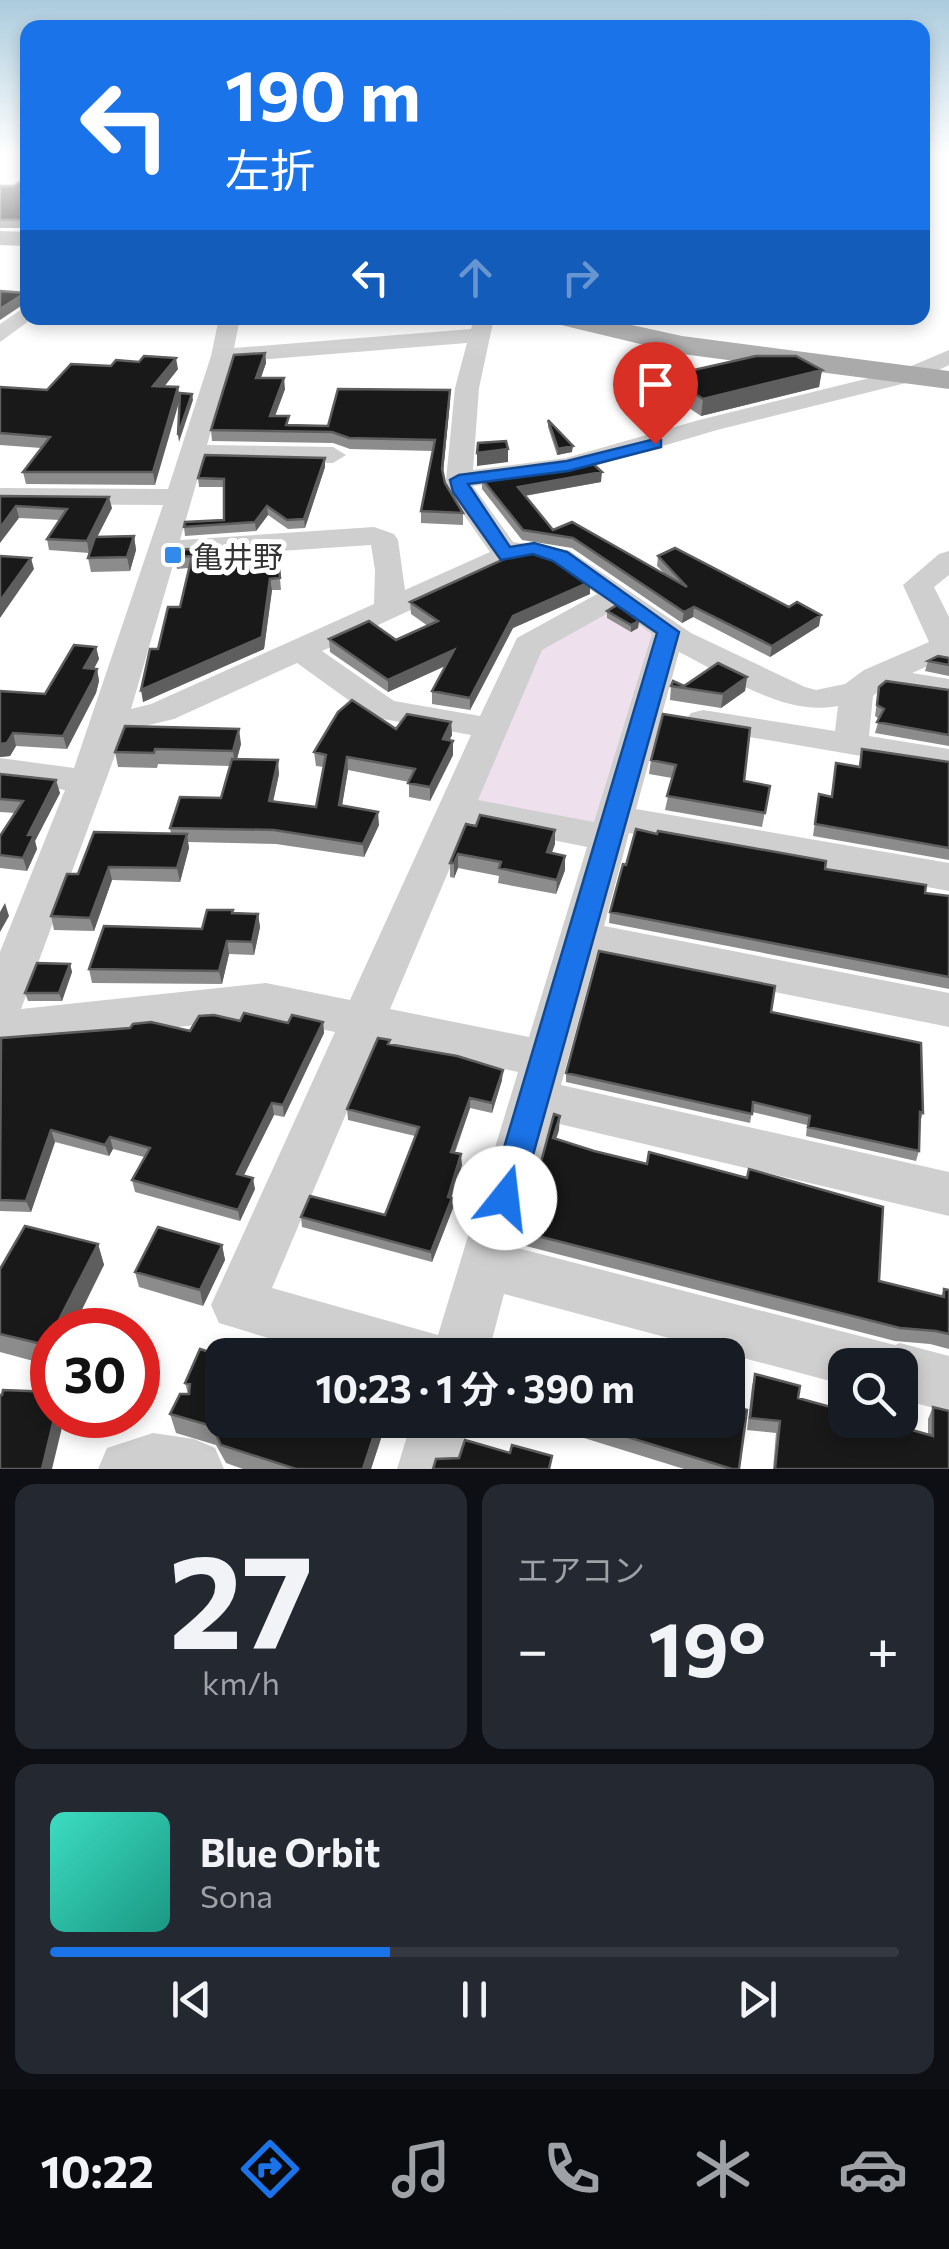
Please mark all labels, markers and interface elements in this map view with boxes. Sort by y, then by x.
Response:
text: 190 m [225,50,421,135]
icon: left [60,60,190,190]
text: 左折 [225,141,315,196]
icon: left [343,250,398,305]
icon: ahead [448,250,503,305]
icon: right [553,250,608,305]
pin [613,342,698,445]
icon: arrive [628,357,683,412]
place label: 亀井野 [193,537,283,574]
marker: 亀井野 [162,544,184,566]
position arrow [453,1146,557,1250]
speed limit sign: 30 [30,1308,160,1438]
map controls [828,1348,918,1438]
button: search [828,1348,918,1438]
text: 10:23 · 1 分 · 390 m [315,1364,635,1411]
text: 27 [169,1517,313,1676]
text: エアコン [517,1549,645,1589]
text: 19° [649,1601,766,1692]
text: − [517,1614,548,1681]
text: + [867,1614,899,1681]
text: km/h [202,1662,280,1702]
text: Blue Orbit [200,1828,380,1875]
text: Sona [200,1875,273,1915]
icon: previous [164,1972,219,2027]
icon: pause [447,1972,502,2027]
icon: next [730,1972,785,2027]
icon: directions [235,2134,305,2204]
icon: music [386,2134,456,2204]
icon: phone [537,2134,607,2204]
icon: climate [688,2134,758,2204]
icon: car [838,2134,908,2204]
text: 10:22 [40,2142,154,2197]

